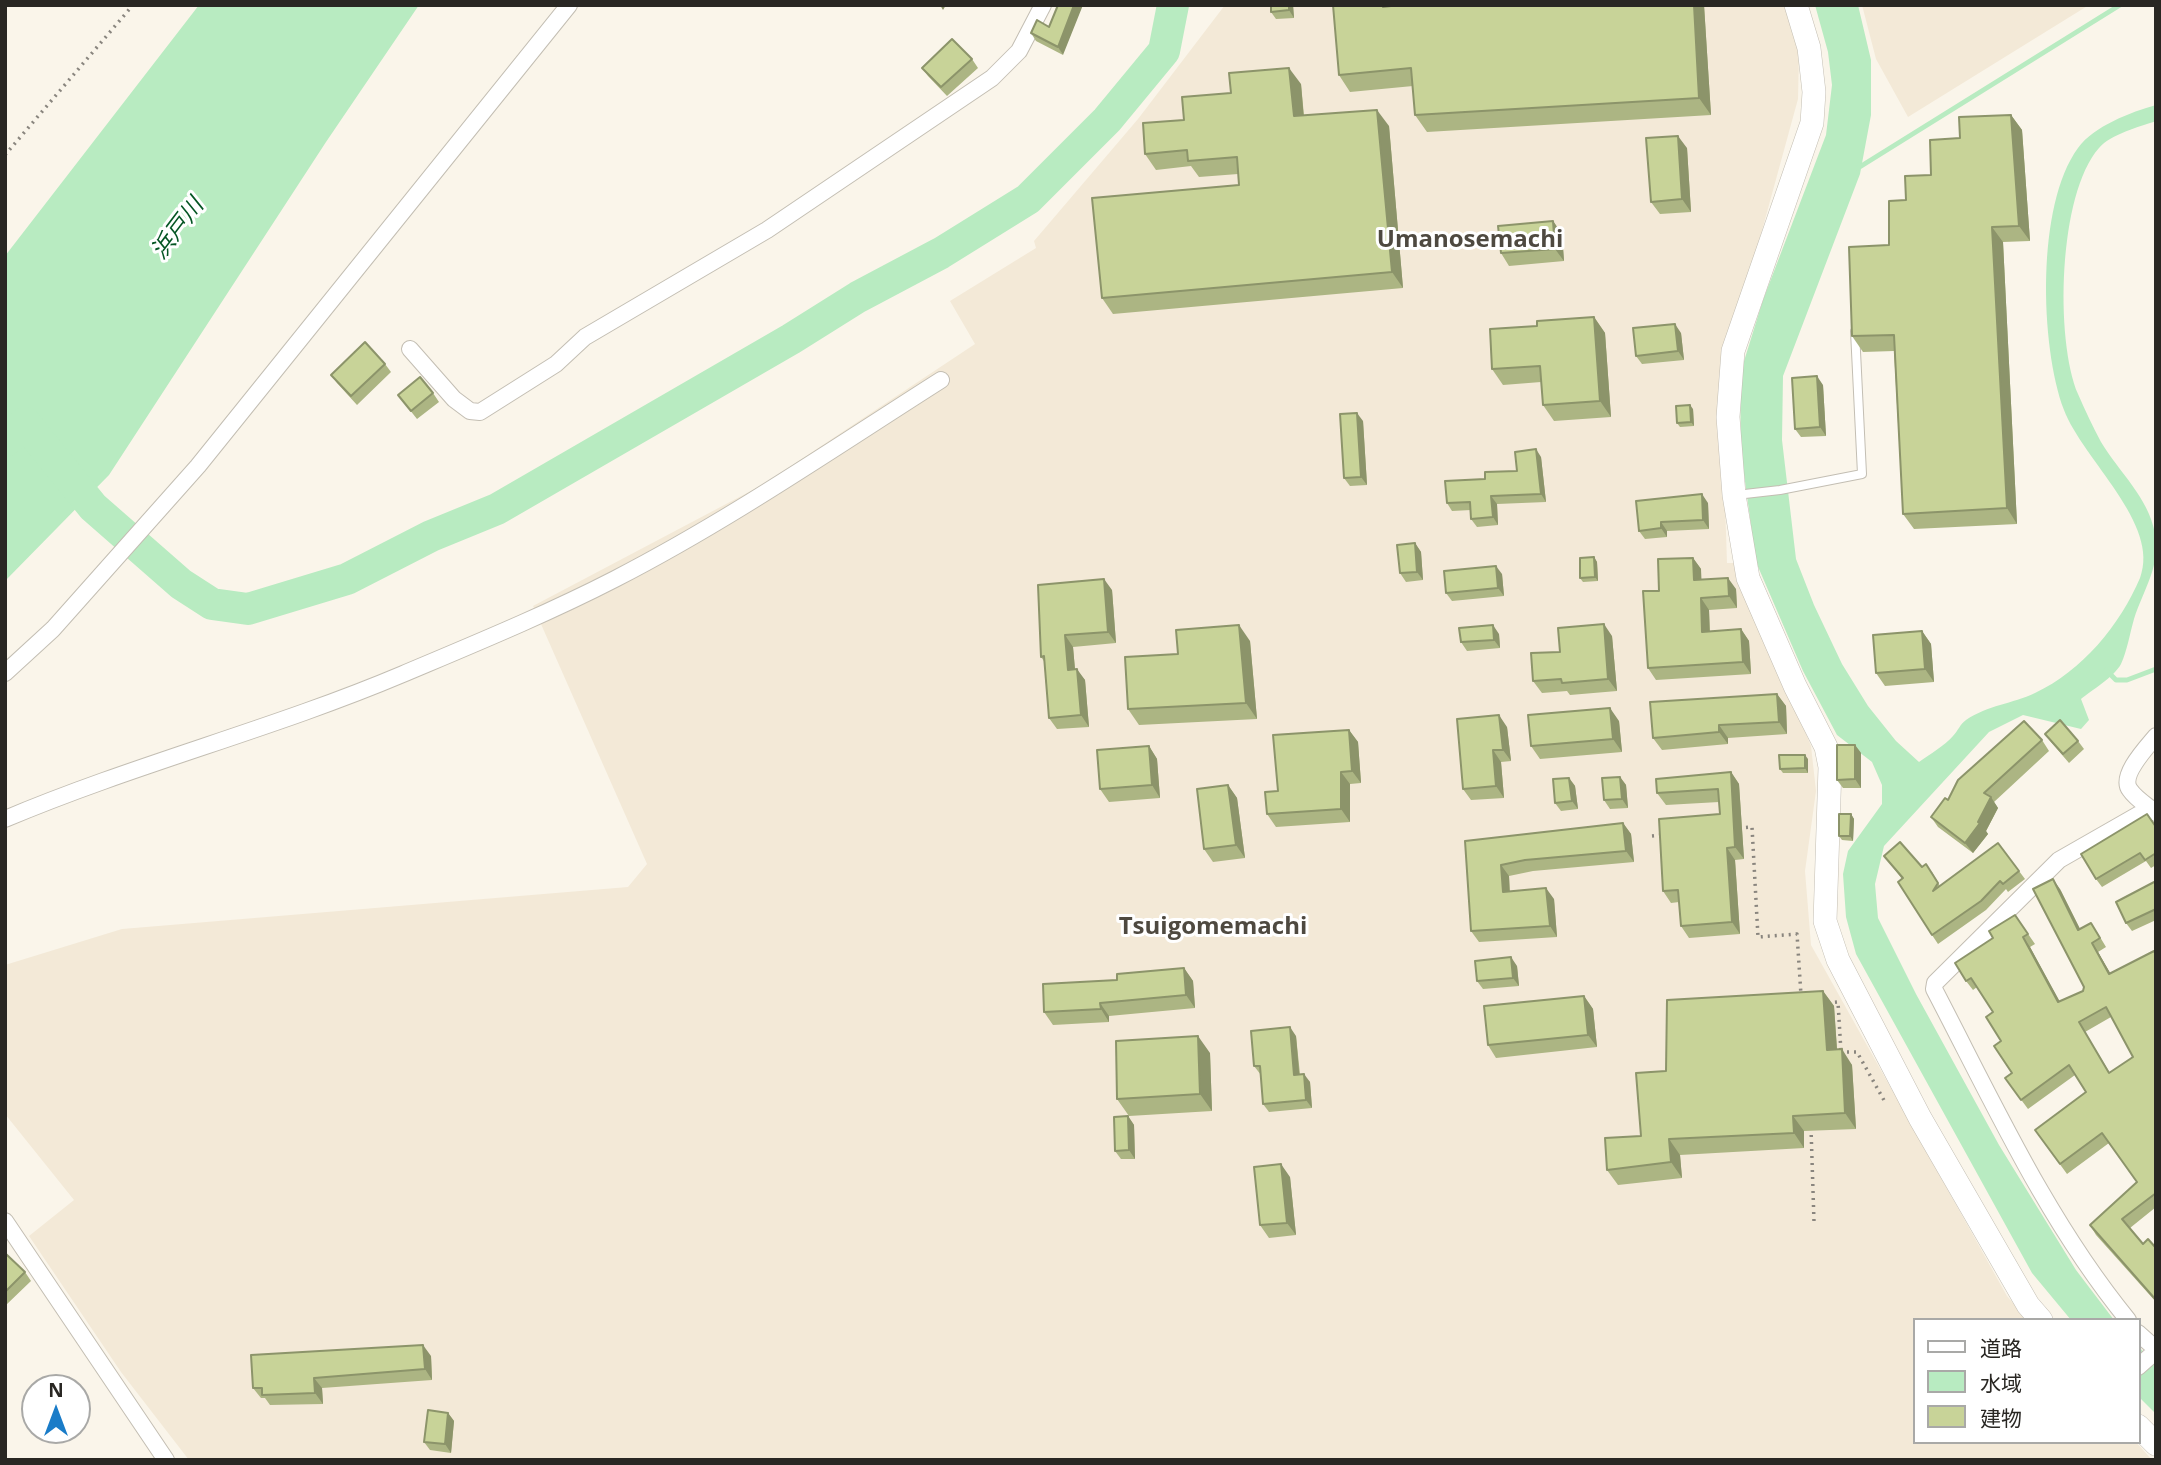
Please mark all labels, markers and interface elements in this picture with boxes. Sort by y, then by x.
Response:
water label: 浜戸川 [146,193,210,265]
district label: Umanosemachi [1377,226,1563,254]
district label: Tsuigomemachi [1119,913,1307,941]
legend [1912,1318,2140,1444]
text: 道路 [1980,1334,2022,1362]
text: 水域 [1980,1369,2022,1397]
north arrow [21,1374,91,1444]
text: N [48,1377,64,1403]
text: 建物 [1980,1404,2022,1432]

